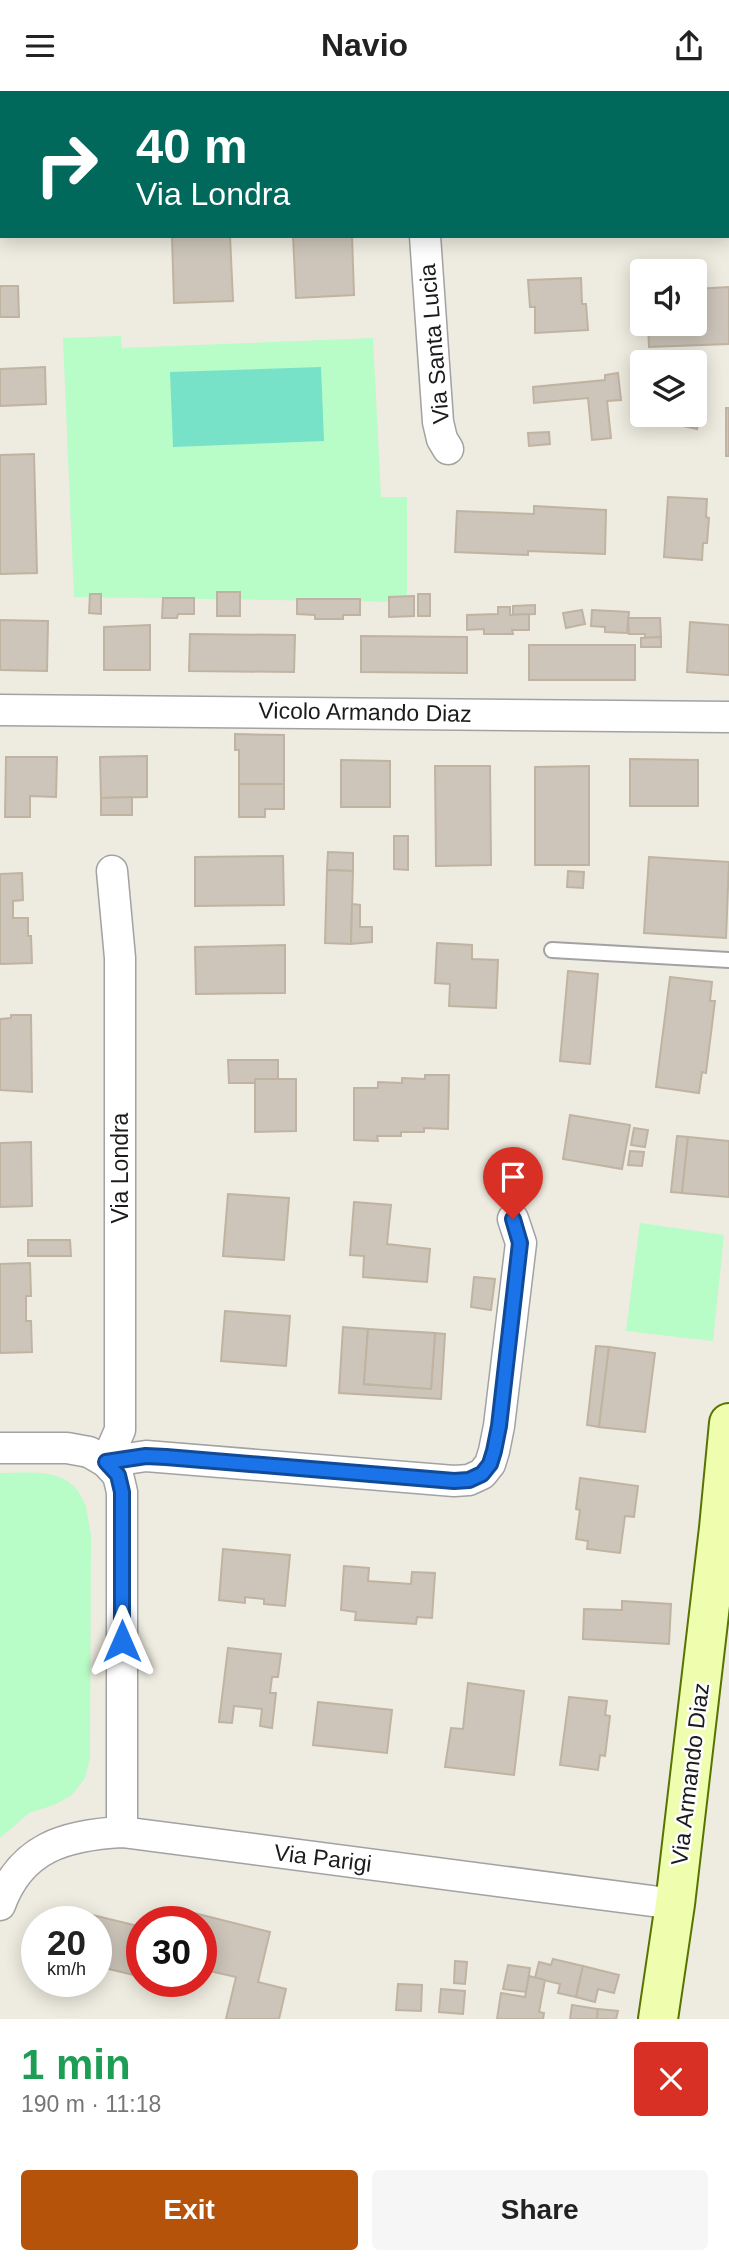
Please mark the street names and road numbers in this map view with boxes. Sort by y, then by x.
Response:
street label: Via Santa Lucia [414,263,454,425]
street label: Vicolo Armando Diaz [258,697,472,727]
street label: Via Londra [107,1112,133,1223]
street label: Via Armando Diaz [666,1681,714,1867]
street label: Via Parigi [273,1839,373,1877]

